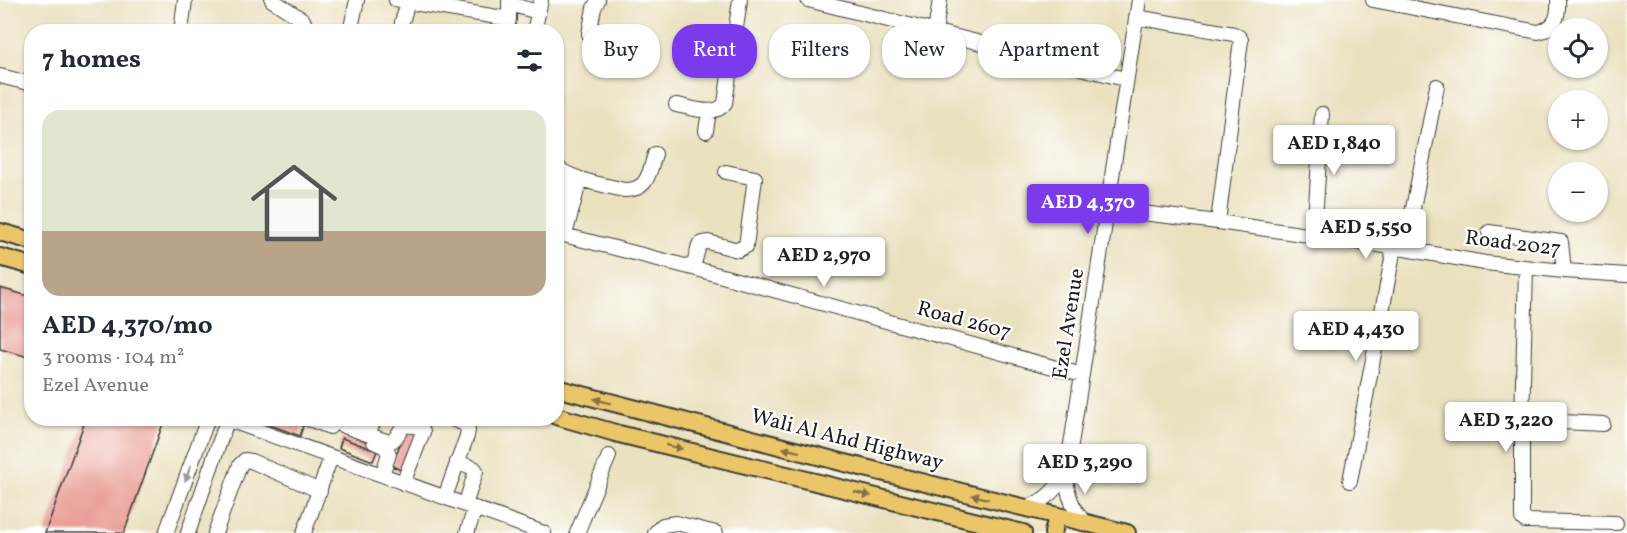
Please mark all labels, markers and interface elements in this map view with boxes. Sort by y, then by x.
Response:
map controls [1548,18,1608,222]
button: locate [1548,18,1608,78]
chip: Buy [582,24,660,78]
chip: Rent [672,24,757,78]
chip: Filters [769,24,870,78]
chip: New [882,24,966,78]
chip: Apartment [978,24,1121,78]
text: 7 homes [42,42,141,78]
icon: filters [513,44,546,77]
button: + [1548,90,1608,150]
pin: AED 1,840 [1265,125,1403,176]
text: AED 1,840 [1287,130,1381,158]
icon: home [240,149,348,257]
button: − [1548,162,1608,222]
pin: AED 4,370 [1019,184,1157,235]
text: AED 4,370 [1041,189,1135,217]
pin: AED 5,550 [1297,209,1435,260]
text: AED 5,550 [1320,214,1412,242]
street label: Road 2027 [1463,224,1563,264]
pin: AED 2,970 [755,237,893,288]
text: AED 2,970 [777,242,871,270]
street label: Ezel Avenue [1046,266,1092,382]
street label: Road 2607 [914,295,1014,347]
text: AED 4,370/mo [42,308,213,344]
pin: AED 4,430 [1287,311,1425,362]
text: AED 4,430 [1308,316,1404,344]
text: 3 rooms · 104 m² [42,344,184,372]
text: Ezel Avenue [42,372,149,400]
one-way arrow [593,395,611,405]
street label: Wali Al Ahd Highway [748,402,947,478]
pin: AED 3,220 [1437,402,1575,453]
text: AED 3,220 [1459,407,1553,435]
one-way arrow [665,443,683,453]
one-way arrow [782,444,800,454]
pin: AED 3,290 [1016,444,1154,495]
text: AED 3,290 [1037,449,1133,477]
one-way arrow [183,465,193,483]
one-way arrow [854,489,873,499]
one-way arrow [971,491,989,501]

